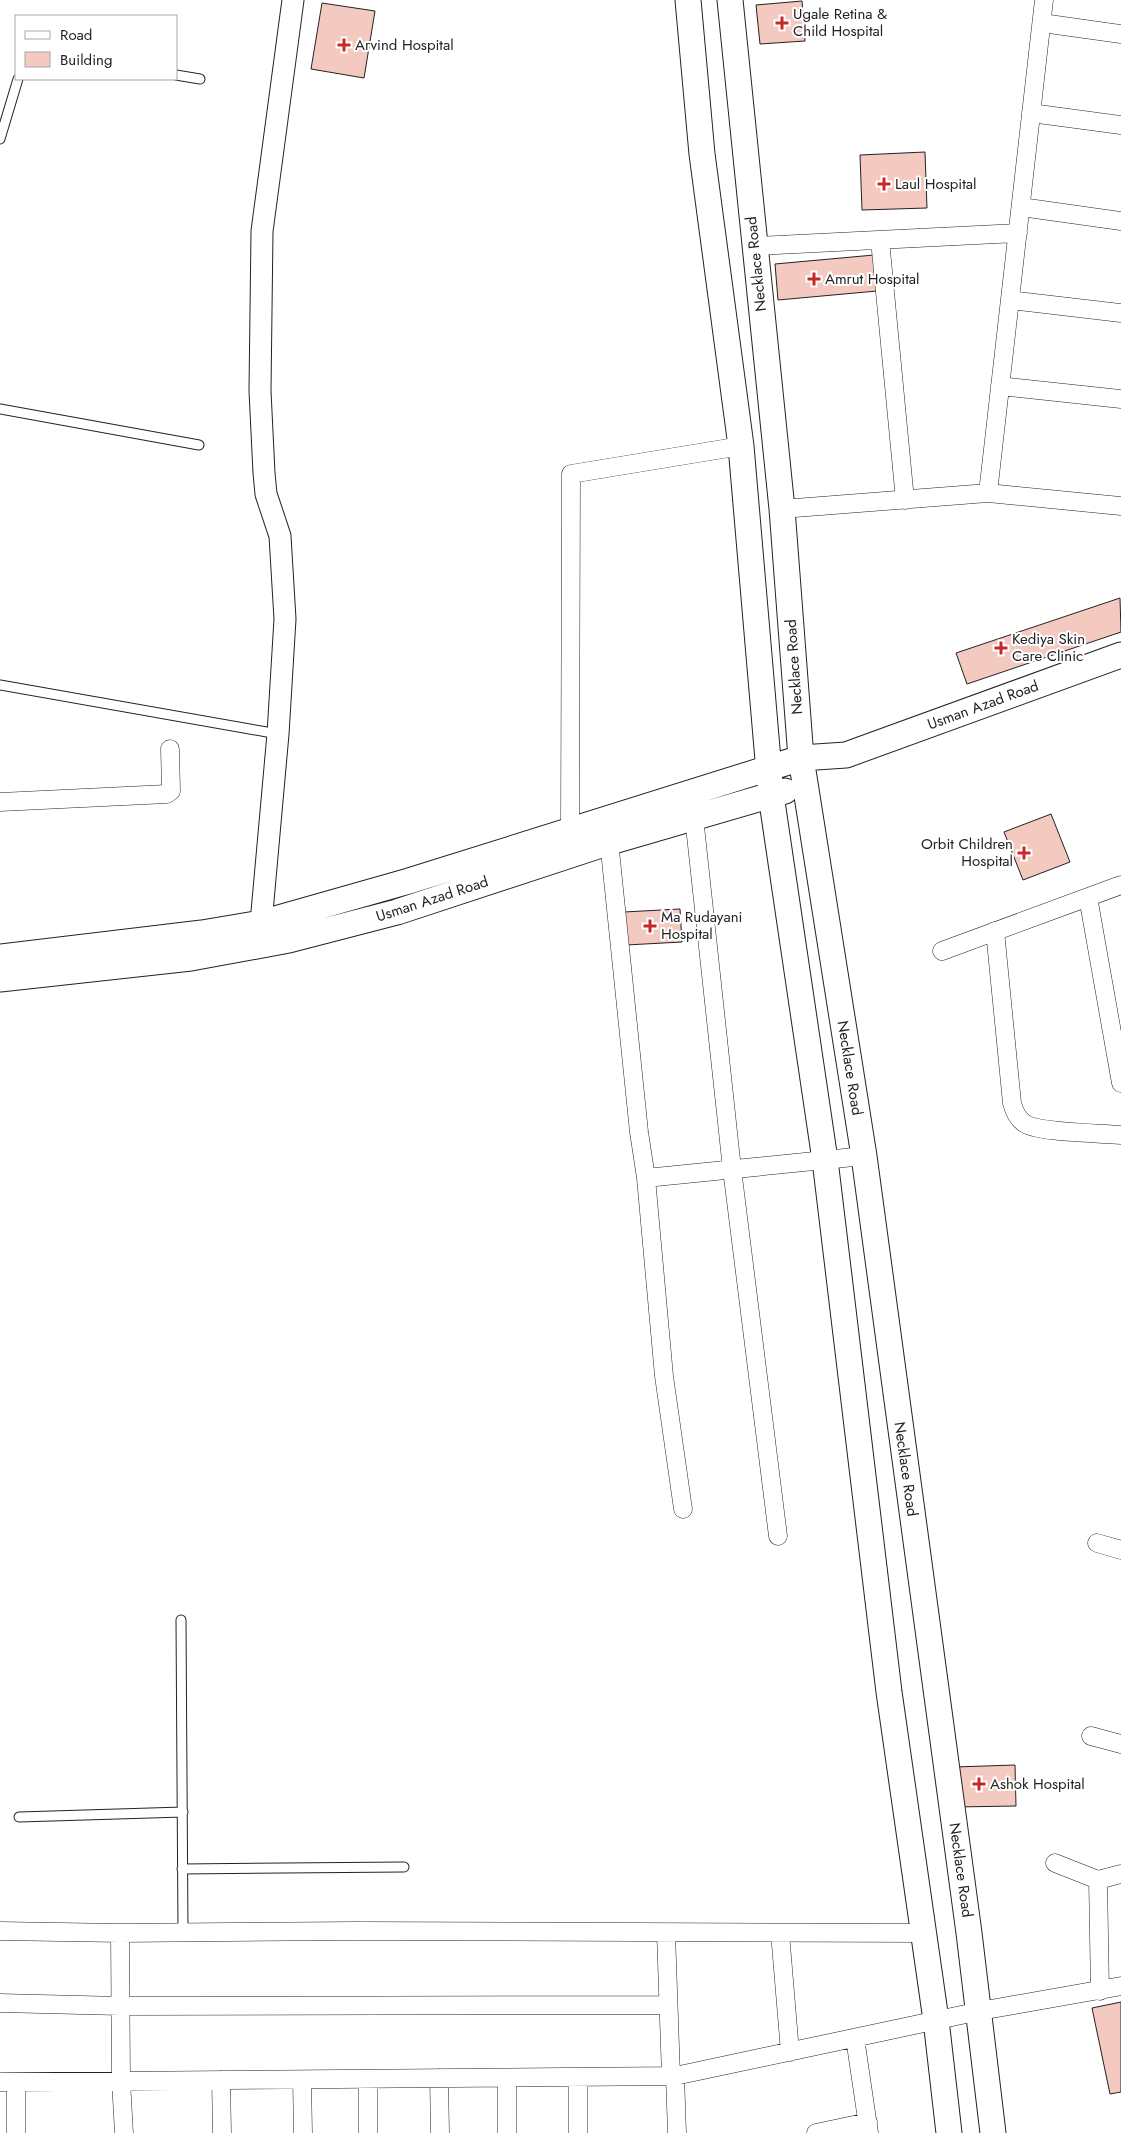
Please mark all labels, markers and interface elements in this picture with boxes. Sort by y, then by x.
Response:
place label: Ugale Retina & Child Hospital [793,3,887,42]
legend [15,15,178,80]
marker: Ugale Retina & Child Hospital [775,16,789,30]
text: Road [60,24,92,46]
place label: Arvind Hospital [355,34,454,56]
marker: Arvind Hospital [337,38,351,52]
text: Building [60,49,112,71]
place label: Laul Hospital [895,173,976,195]
marker: Laul Hospital [877,177,891,191]
street label: Necklace Road [740,215,772,313]
place label: Amrut Hospital [825,268,919,290]
marker: Amrut Hospital [807,272,821,286]
street label: Necklace Road [780,619,808,715]
place label: Kediya Skin Care Clinic [1012,628,1085,667]
marker: Kediya Skin Care Clinic [994,641,1008,655]
street label: Usman Azad Road [924,675,1042,735]
place label: Orbit Children Hospital [921,833,1013,872]
marker: Orbit Children Hospital [1017,846,1031,860]
street label: Usman Azad Road [373,870,491,928]
place label: Ma Rudayani Hospital [661,906,742,945]
marker: Ma Rudayani Hospital [643,919,657,933]
street label: Necklace Road [832,1019,868,1117]
street label: Necklace Road [888,1420,924,1518]
place label: Ashok Hospital [990,1773,1085,1795]
marker: Ashok Hospital [972,1777,986,1791]
street label: Necklace Road [943,1821,979,1919]

